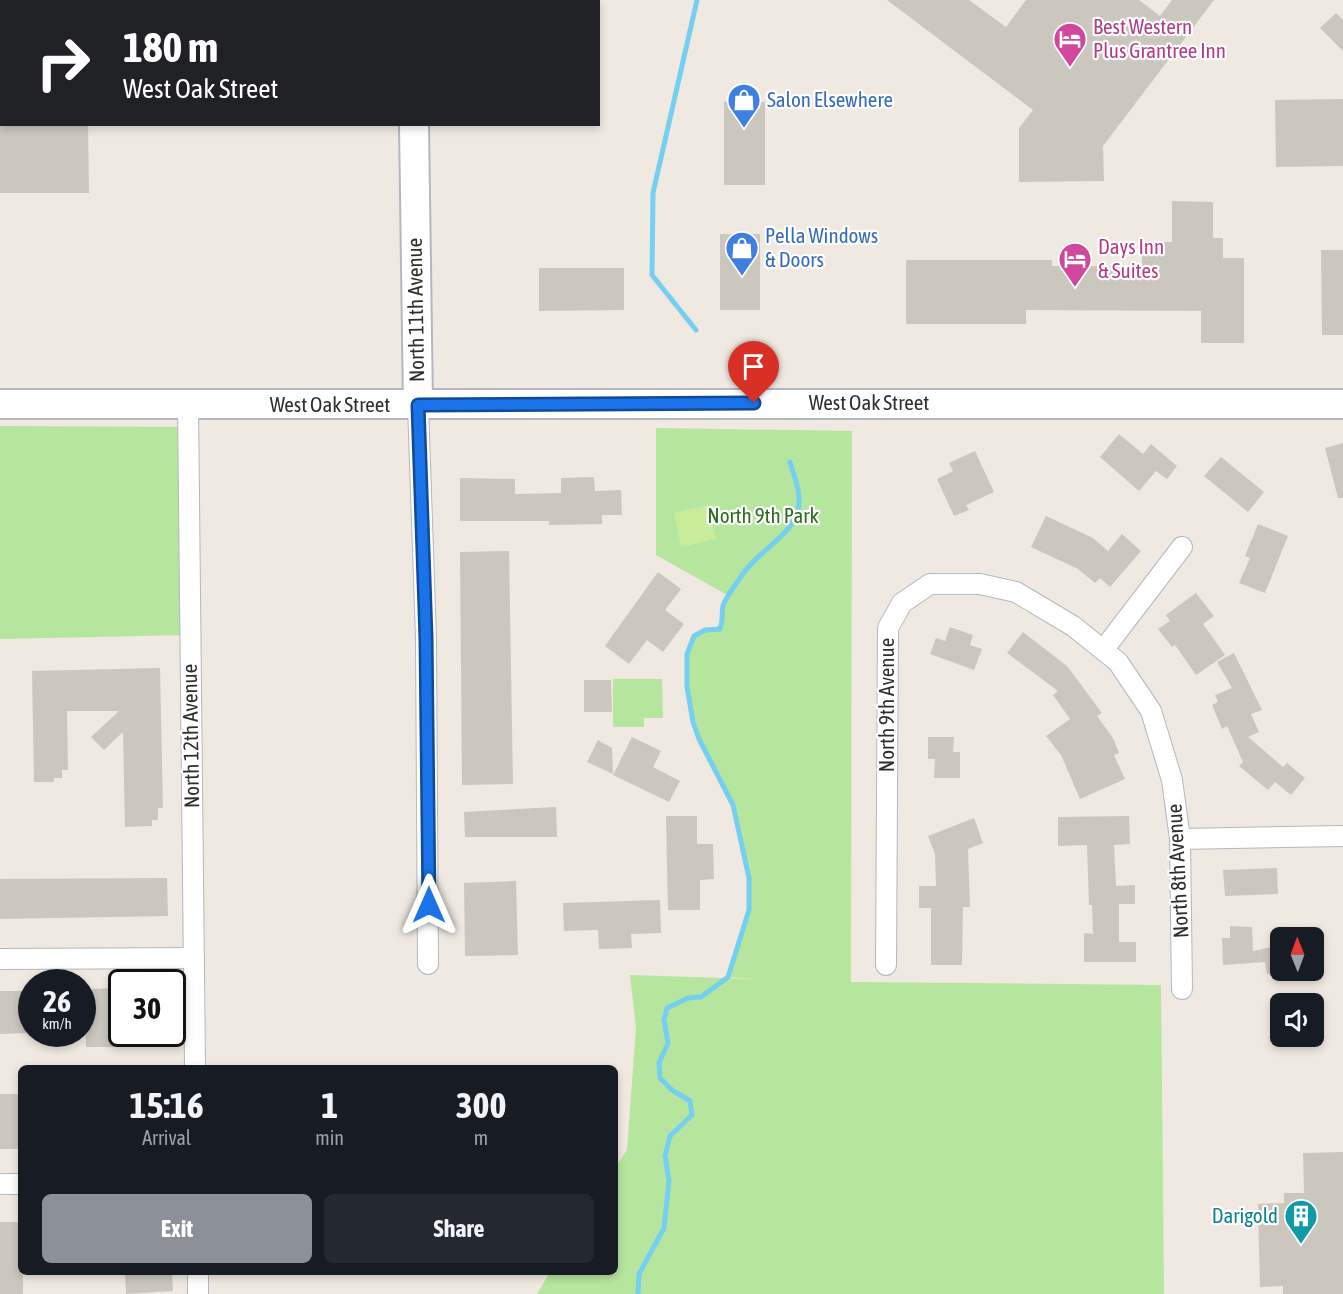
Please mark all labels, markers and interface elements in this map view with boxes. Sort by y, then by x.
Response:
place label: Best Western Plus Grantree Inn [1093,14,1226,62]
hotel icon: Best Western Plus Grantree Inn [1052,21,1088,68]
text: 180 m [123,23,218,71]
icon: right [24,24,102,102]
text: West Oak Street [123,73,278,104]
shop icon: Salon Elsewhere [726,82,762,129]
place label: Salon Elsewhere [767,87,893,111]
place label: Pella Windows & Doors [765,223,878,271]
shop icon: Pella Windows & Doors [724,230,760,277]
place label: Days Inn & Suites [1098,234,1164,282]
street label: North 11th Avenue [402,238,428,382]
hotel icon: Days Inn & Suites [1057,241,1093,288]
pin [728,341,779,403]
icon: arrive [737,350,770,383]
street label: West Oak Street [809,390,929,414]
street label: West Oak Street [270,392,390,416]
park label: North 9th Park [707,503,819,527]
street label: North 9th Avenue [874,638,898,772]
street label: North 12th Avenue [177,664,203,808]
street label: North 8th Avenue [1161,803,1193,939]
position arrow [397,873,461,937]
north arrow [1270,927,1324,981]
map controls [1270,927,1324,1047]
speed limit sign: 30 [108,969,186,1047]
text: 26 [43,984,71,1018]
button: sound [1270,993,1324,1047]
text: km/h [42,1015,72,1032]
text: 15:16 [130,1084,204,1126]
text: 1 [321,1084,338,1126]
text: 300 [456,1084,506,1126]
text: Arrival [142,1126,191,1149]
text: min [315,1126,344,1149]
text: m [474,1126,488,1149]
button: Exit [42,1194,312,1263]
button: Share [324,1194,594,1263]
building icon: Darigold [1283,1198,1319,1245]
place label: Darigold [1212,1203,1278,1227]

